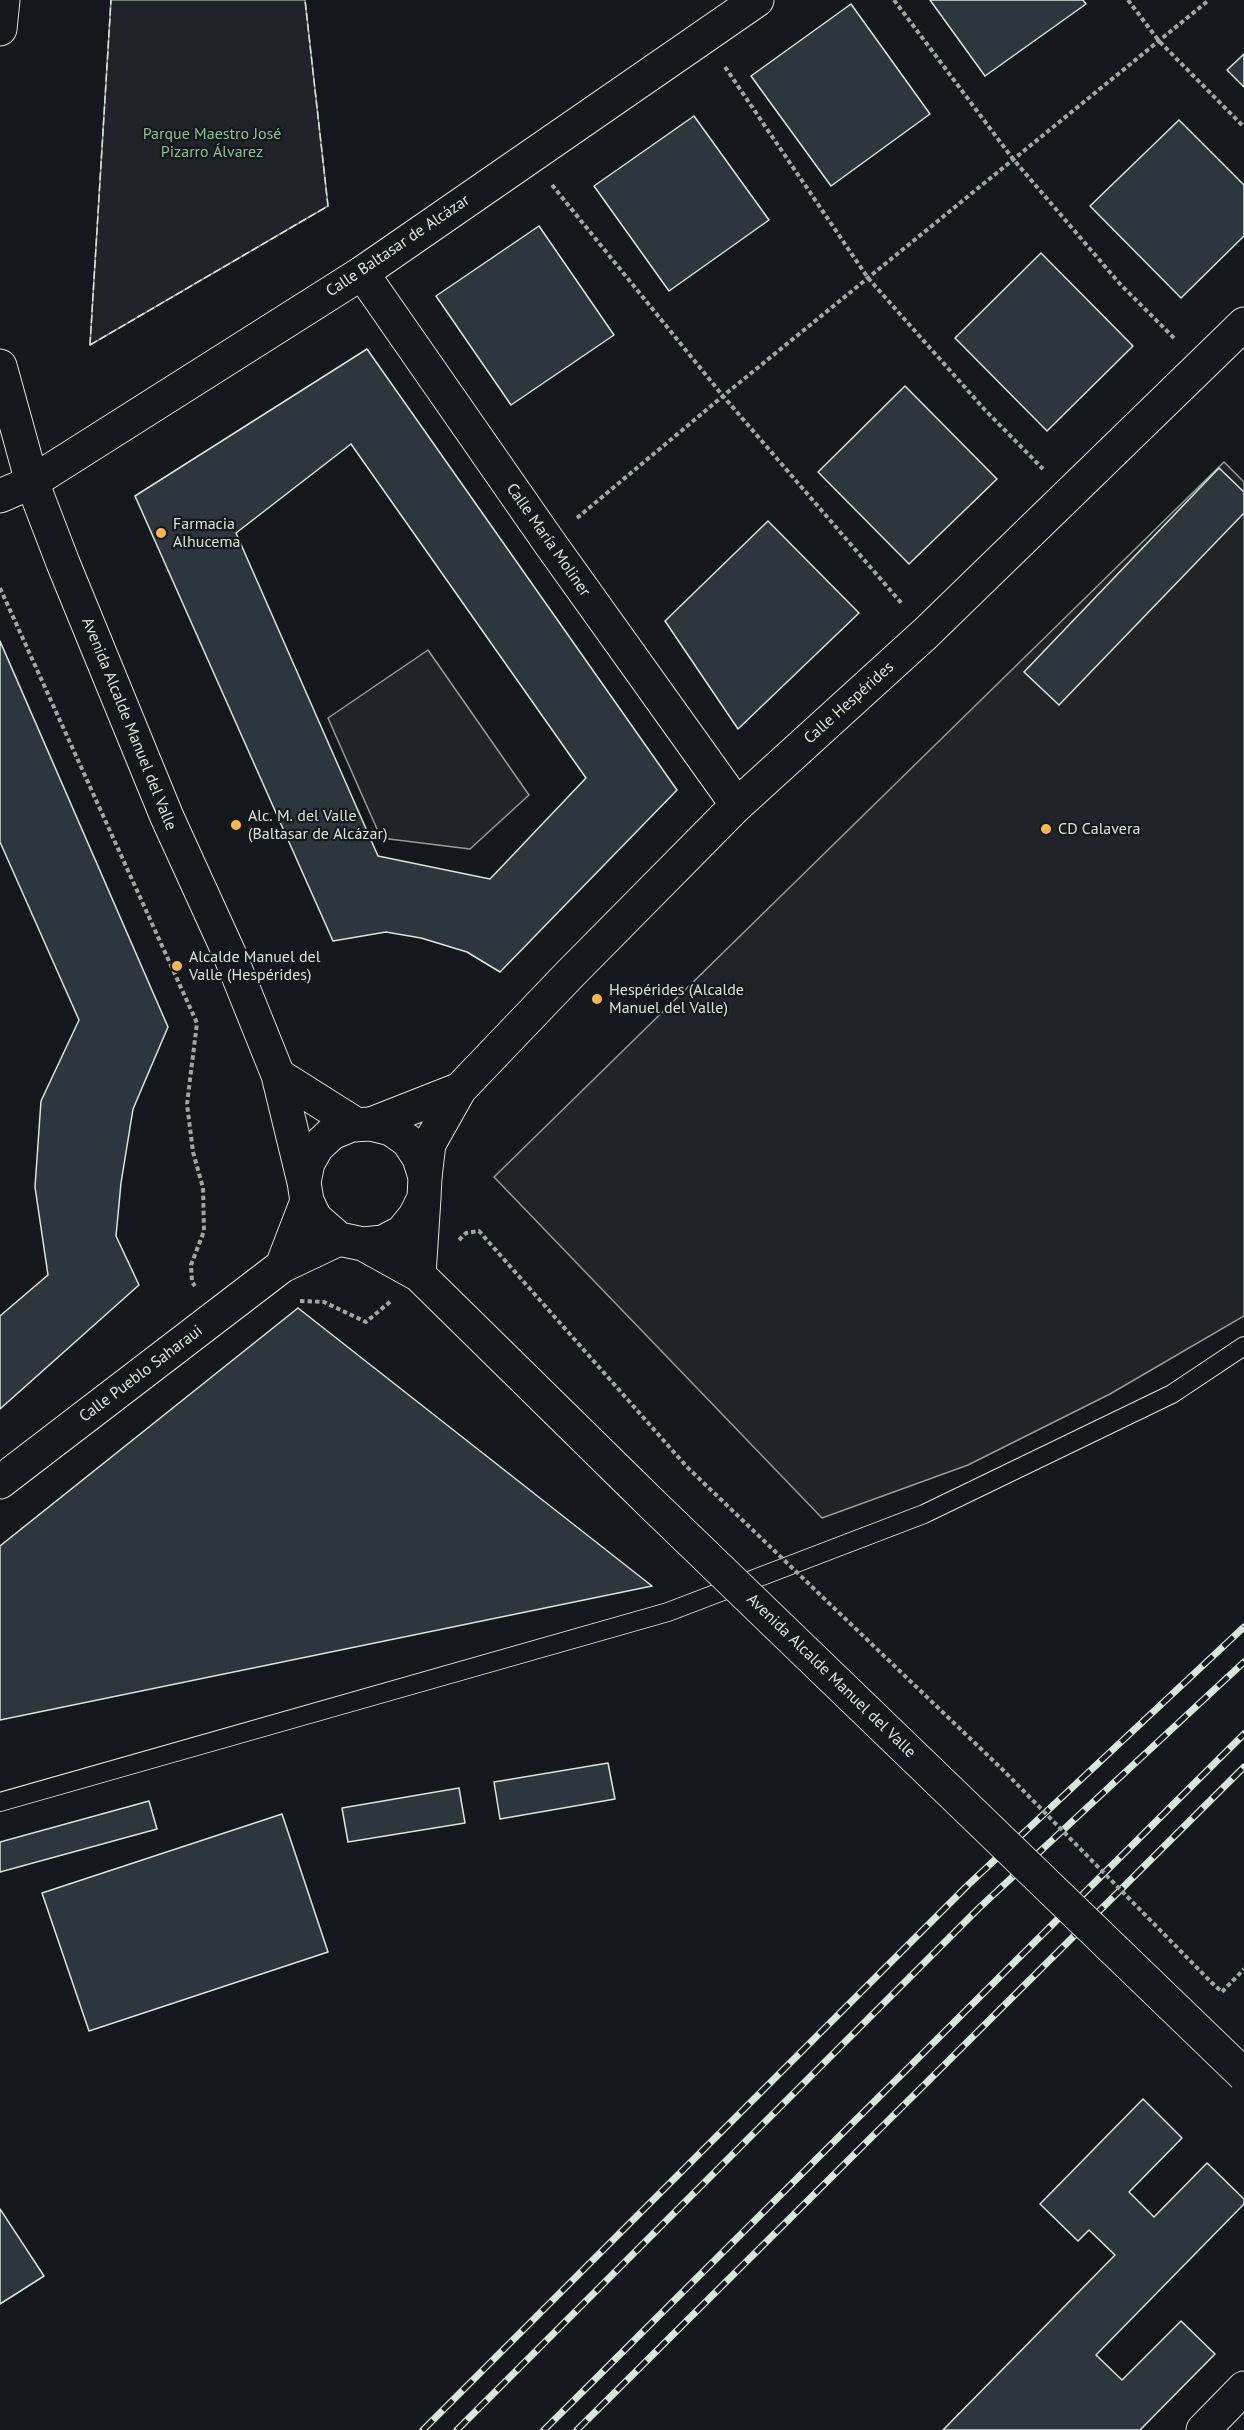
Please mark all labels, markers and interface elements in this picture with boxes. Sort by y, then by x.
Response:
park label: Parque Maestro José Pizarro Álvarez [143,124,281,162]
street label: Calle Baltasar de Alcázar [323,191,473,301]
street label: Calle María Moliner [502,480,594,600]
place label: Farmacia Alhucema [173,514,240,552]
marker: Farmacia Alhucema [154,526,168,540]
street label: Avenida Alcalde Manuel del Valle [77,615,181,833]
street label: Calle Hespérides [800,658,898,748]
place label: Alc. M. del Valle (Baltasar de Alcázar) [248,806,387,844]
marker: Alc. M. del Valle (Baltasar de Alcázar) [229,818,243,832]
place label: CD Calavera [1058,819,1140,839]
marker: CD Calavera [1039,822,1053,836]
place label: Alcalde Manuel del Valle (Hespérides) [189,947,320,985]
marker: Alcalde Manuel del Valle (Hespérides) [170,959,184,973]
place label: Hespérides (Alcalde Manuel del Valle) [609,980,744,1018]
marker: Hespérides (Alcalde Manuel del Valle) [590,992,604,1006]
street label: Calle Pueblo Saharaui [76,1321,206,1427]
street label: Avenida Alcalde Manuel del Valle [742,1590,920,1762]

